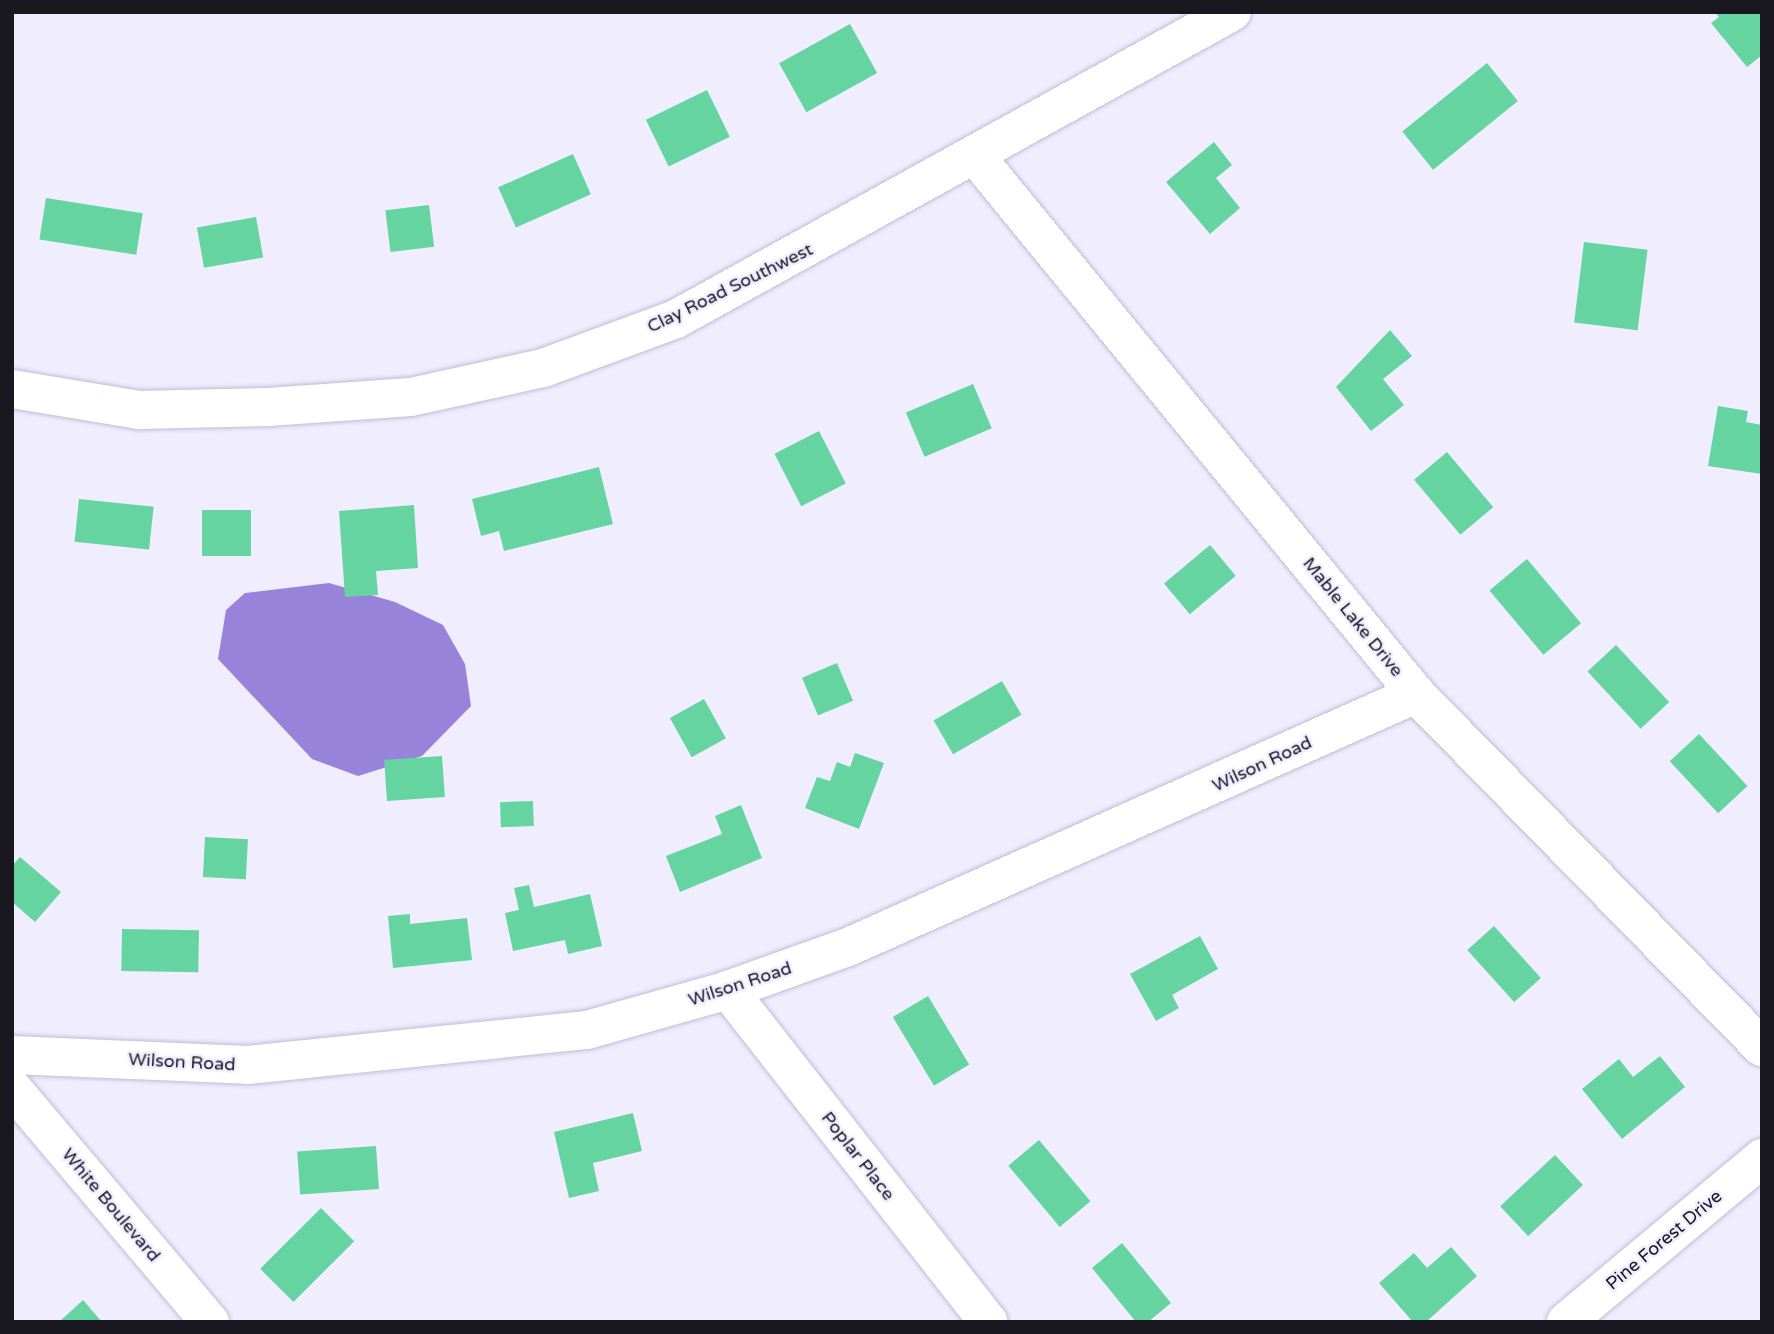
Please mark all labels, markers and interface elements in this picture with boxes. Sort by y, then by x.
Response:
street label: Clay Road Southwest [644,238,816,338]
street label: Mable Lake Drive [1298,553,1408,681]
street label: Wilson Road [1209,732,1315,796]
street label: Wilson Road [686,957,794,1011]
street label: Wilson Road [128,1048,236,1076]
street label: Poplar Place [817,1107,899,1205]
street label: White Boulevard [57,1144,165,1266]
street label: Pine Forest Drive [1602,1185,1726,1295]

